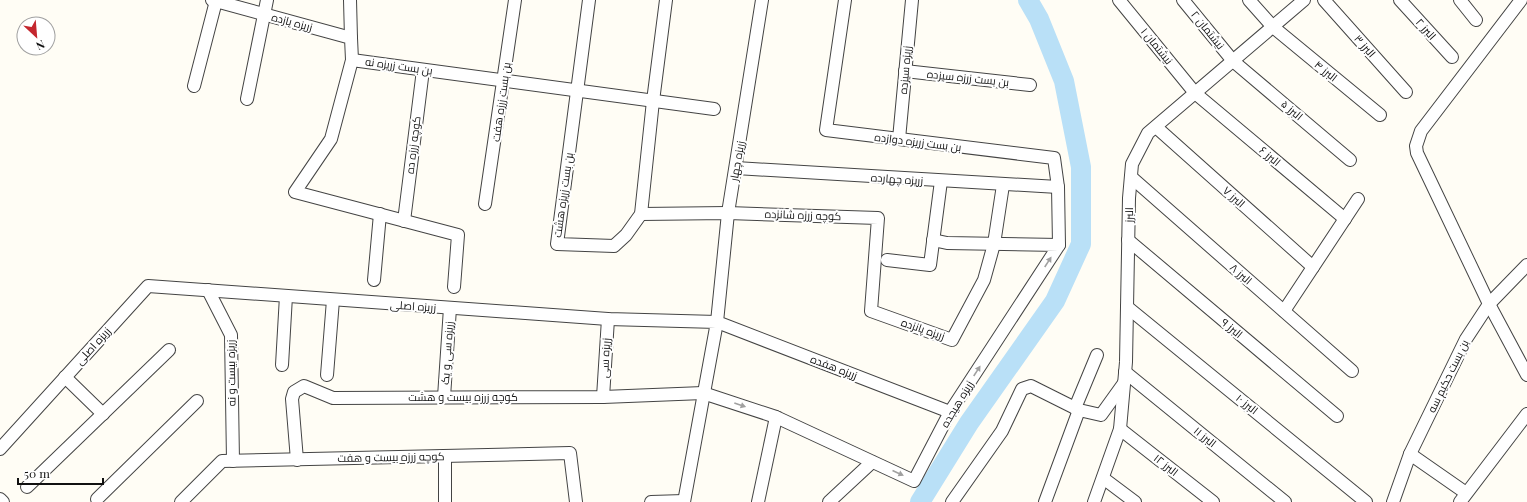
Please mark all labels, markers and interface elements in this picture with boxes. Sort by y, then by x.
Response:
street label: نيشتمان ۲ [1188,7,1229,52]
street label: زریزه یازده [270,9,314,34]
street label: البرز ۲ [1413,15,1440,43]
north arrow [16,16,56,56]
street label: نيشتمان ۱ [1138,24,1177,67]
street label: البرز ۳ [1351,31,1379,60]
text: N [34,37,47,54]
street label: زریزه سیزده [895,45,914,95]
street label: بن بست زریزه نه [364,53,434,78]
street label: البرز ۴ [1312,57,1341,84]
street label: بن بست زرزه هفت [488,61,514,143]
street label: بن بست زرزه سیزده [926,66,1010,89]
street label: البرز ۵ [1278,96,1306,123]
street label: کوچه زرزه ده [402,115,423,175]
street label: بن بست زریزه دوازده [874,129,962,154]
street label: زریزه چهار [725,139,747,183]
street label: البرز ۶ [1257,142,1284,169]
street label: بن بست زریزه هشت [549,151,576,239]
street label: زریزه چهارده [870,169,924,188]
street label: البرز ۷ [1220,183,1249,211]
street label: کوچه زرزه شانزده [764,206,842,223]
street label: البرز [1121,207,1136,224]
one-way arrow [1044,257,1052,267]
street label: البرز ۸ [1227,260,1256,287]
street label: زریزه اصلی [389,296,437,315]
street label: زریزه پانزده [899,314,947,343]
street label: البرز ۹ [1218,314,1246,341]
street label: زریزه سی و یک [437,321,456,385]
street label: زریزه اصلی [72,323,114,368]
street label: بن بست حکیم سه [1423,337,1473,415]
street label: زریزه سی [596,338,613,378]
street label: زریزه بیست و نه [222,339,239,406]
street label: زریزه هفده [808,351,860,382]
one-way arrow [973,366,981,376]
street label: زریزه هیجده [937,377,976,430]
street label: کوچه زرزه بیست و هشت [408,389,518,404]
street label: البرز ۱۰ [1233,390,1261,417]
one-way arrow [735,403,747,409]
street label: البرز ۱۱ [1191,423,1220,450]
street label: کوچه زرزه بیست و هفت [337,448,445,465]
street label: البرز ۱۲ [1151,450,1182,479]
scale bar [18,460,103,486]
text: 50 m [24,465,50,481]
one-way arrow [893,471,905,477]

